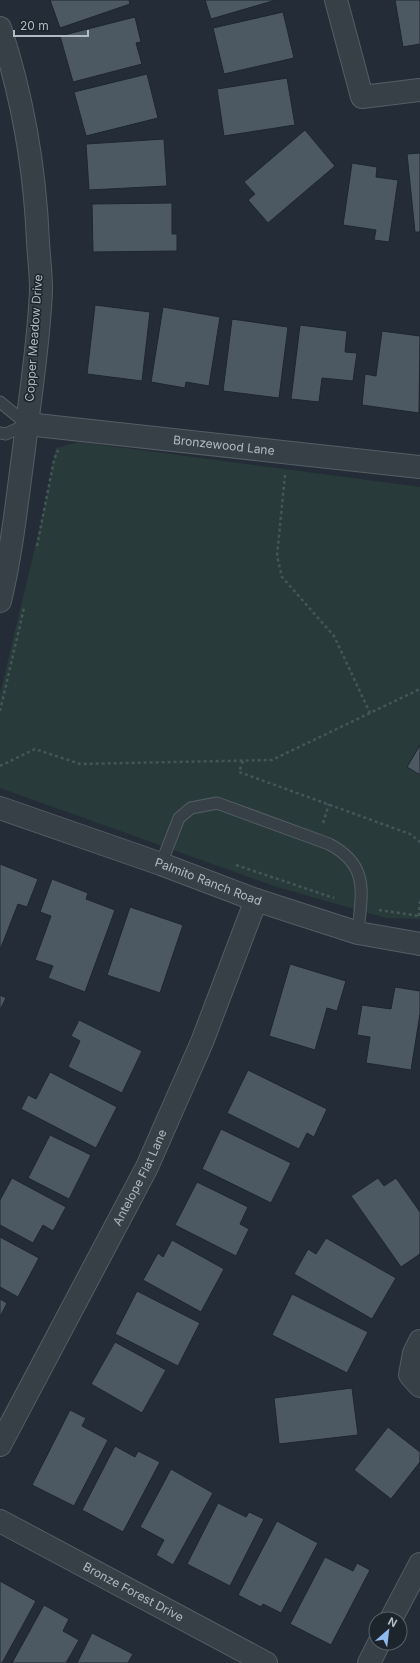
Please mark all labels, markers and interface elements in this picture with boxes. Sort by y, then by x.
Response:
scale bar [14,12,88,38]
text: 20 m [20,18,49,33]
street label: Copper Meadow Drive [22,274,45,402]
street label: Bronzewood Lane [172,432,275,458]
street label: Palmito Ranch Road [153,854,264,908]
street label: Antelope Flat Lane [109,1127,170,1228]
street label: Bronze Forest Drive [81,1559,186,1625]
north arrow [368,1611,408,1651]
text: N [386,1614,400,1630]

